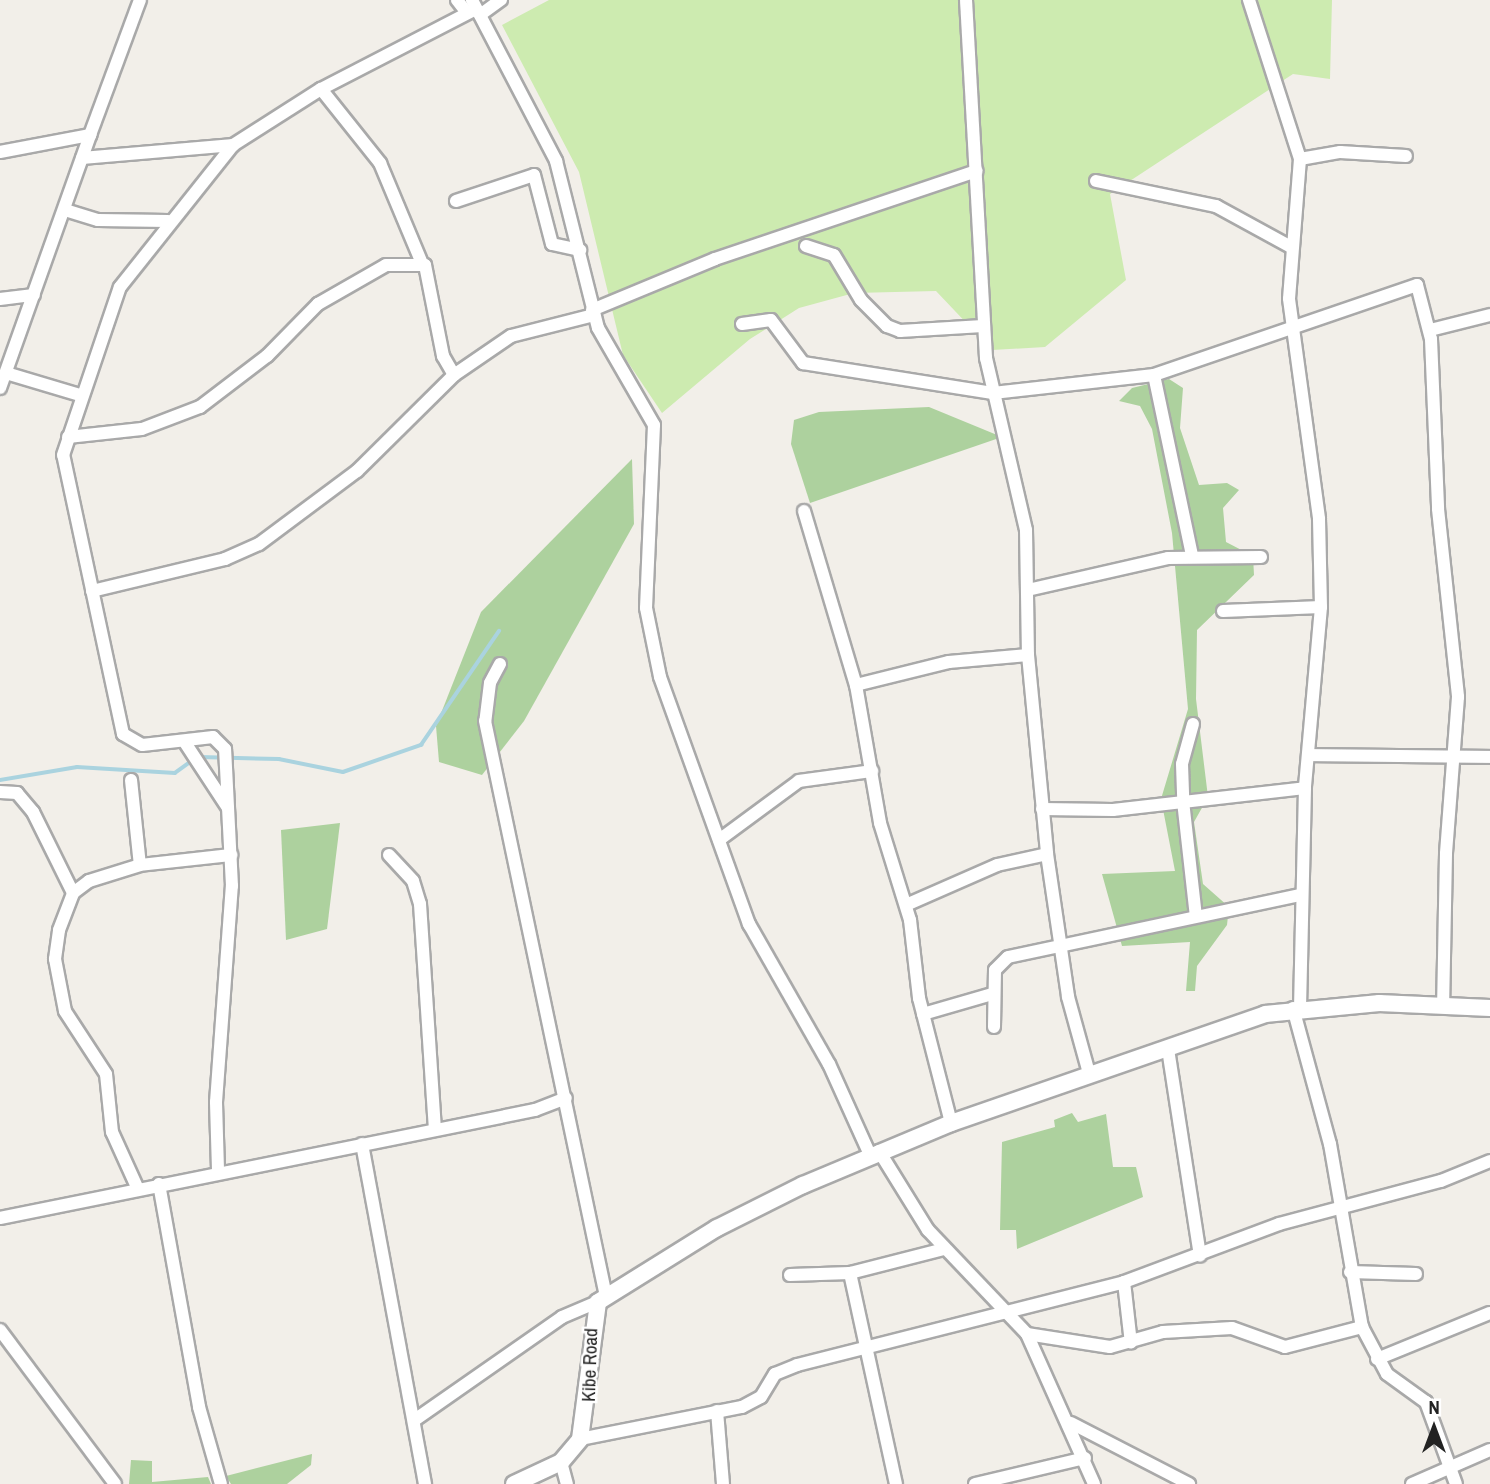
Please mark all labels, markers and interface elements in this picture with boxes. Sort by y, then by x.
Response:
street label: Kibe Road [577,1328,603,1402]
north arrow [1399,1393,1469,1463]
text: N [1428,1394,1440,1420]

